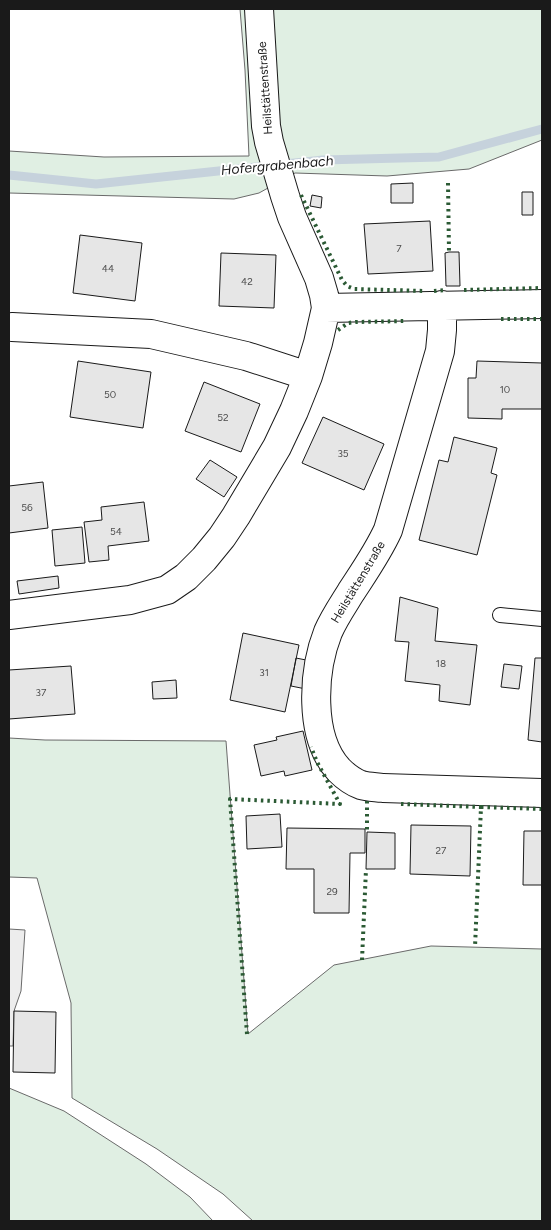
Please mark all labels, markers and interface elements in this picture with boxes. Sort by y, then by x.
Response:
street label: Heilstättenstraße [255,41,275,135]
water label: Hofergrabenbach [220,152,334,179]
house number: 7 [396,242,402,255]
house number: 44 [102,262,114,275]
house number: 42 [241,275,253,288]
house number: 10 [500,383,510,396]
house number: 50 [104,388,116,401]
house number: 52 [217,411,229,424]
house number: 35 [337,447,349,460]
house number: 56 [21,501,33,514]
house number: 54 [110,525,122,538]
street label: Heilstättenstraße [328,538,388,626]
house number: 18 [436,657,446,670]
house number: 31 [259,666,269,679]
house number: 37 [36,686,47,699]
house number: 27 [436,844,447,857]
house number: 29 [326,885,338,898]

